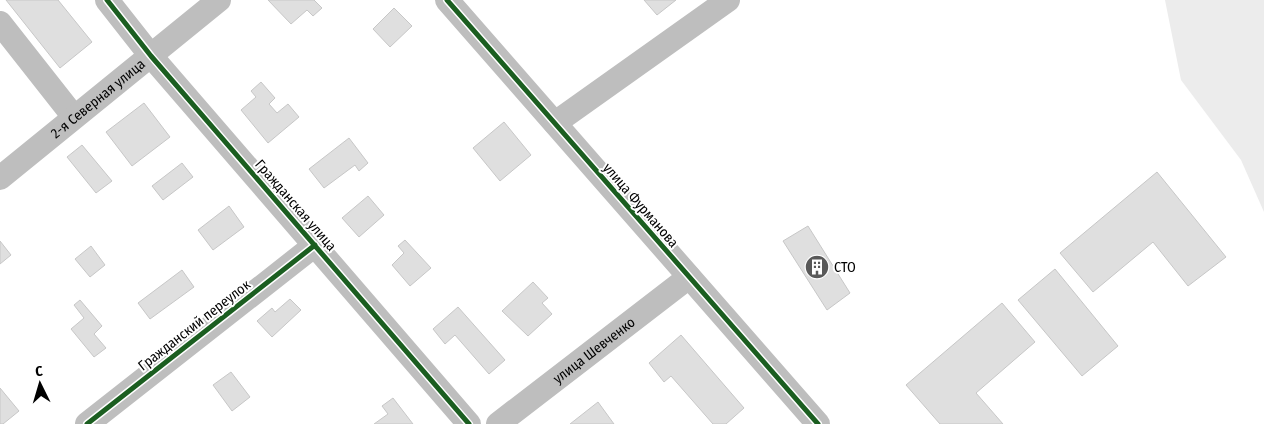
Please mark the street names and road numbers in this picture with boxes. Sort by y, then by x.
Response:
street label: 2-я Северная улица [48,56,149,142]
street label: Гражданская улица [251,156,340,255]
street label: улица Фурманова [599,160,682,251]
street label: Гражданский переулок [135,276,254,374]
street label: улица Шевченко [550,314,639,387]

